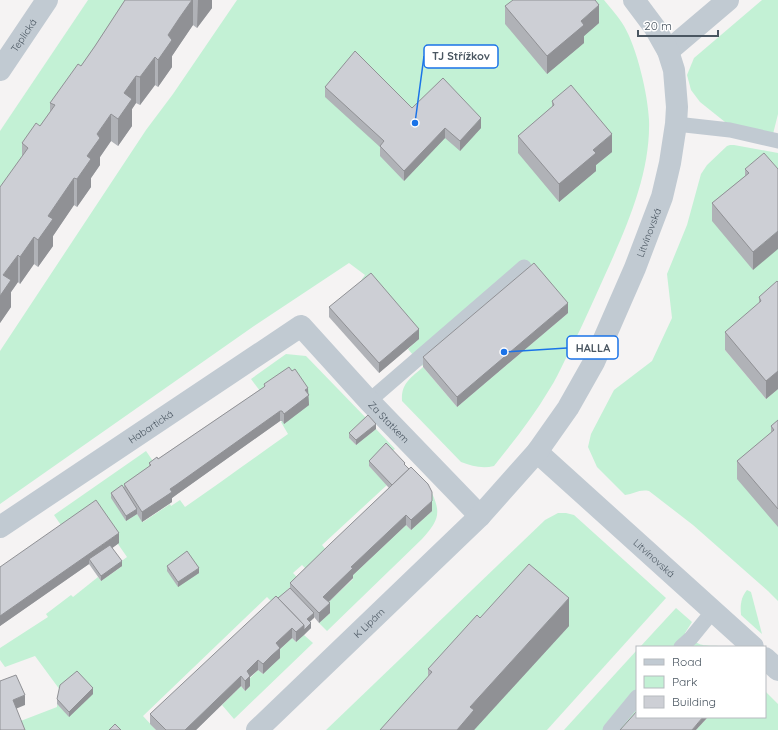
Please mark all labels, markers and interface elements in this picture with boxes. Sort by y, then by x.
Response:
scale bar [638,12,718,38]
street label: Teplická [8,16,40,55]
text: 20 m [644,18,672,33]
callout: TJ Střížkov [424,45,498,68]
text: TJ Střížkov [432,49,490,63]
street label: Litvínovská [634,206,664,259]
callout: HALLA [567,336,618,359]
text: HALLA [576,341,610,355]
street label: Za Statkem [365,398,412,446]
street label: Habartická [126,407,176,447]
street label: Litvínovská [631,536,677,580]
street label: K Lipám [351,605,387,641]
legend [636,646,766,718]
text: Road [672,654,702,669]
text: Park [672,674,697,689]
text: Building [672,694,716,709]

